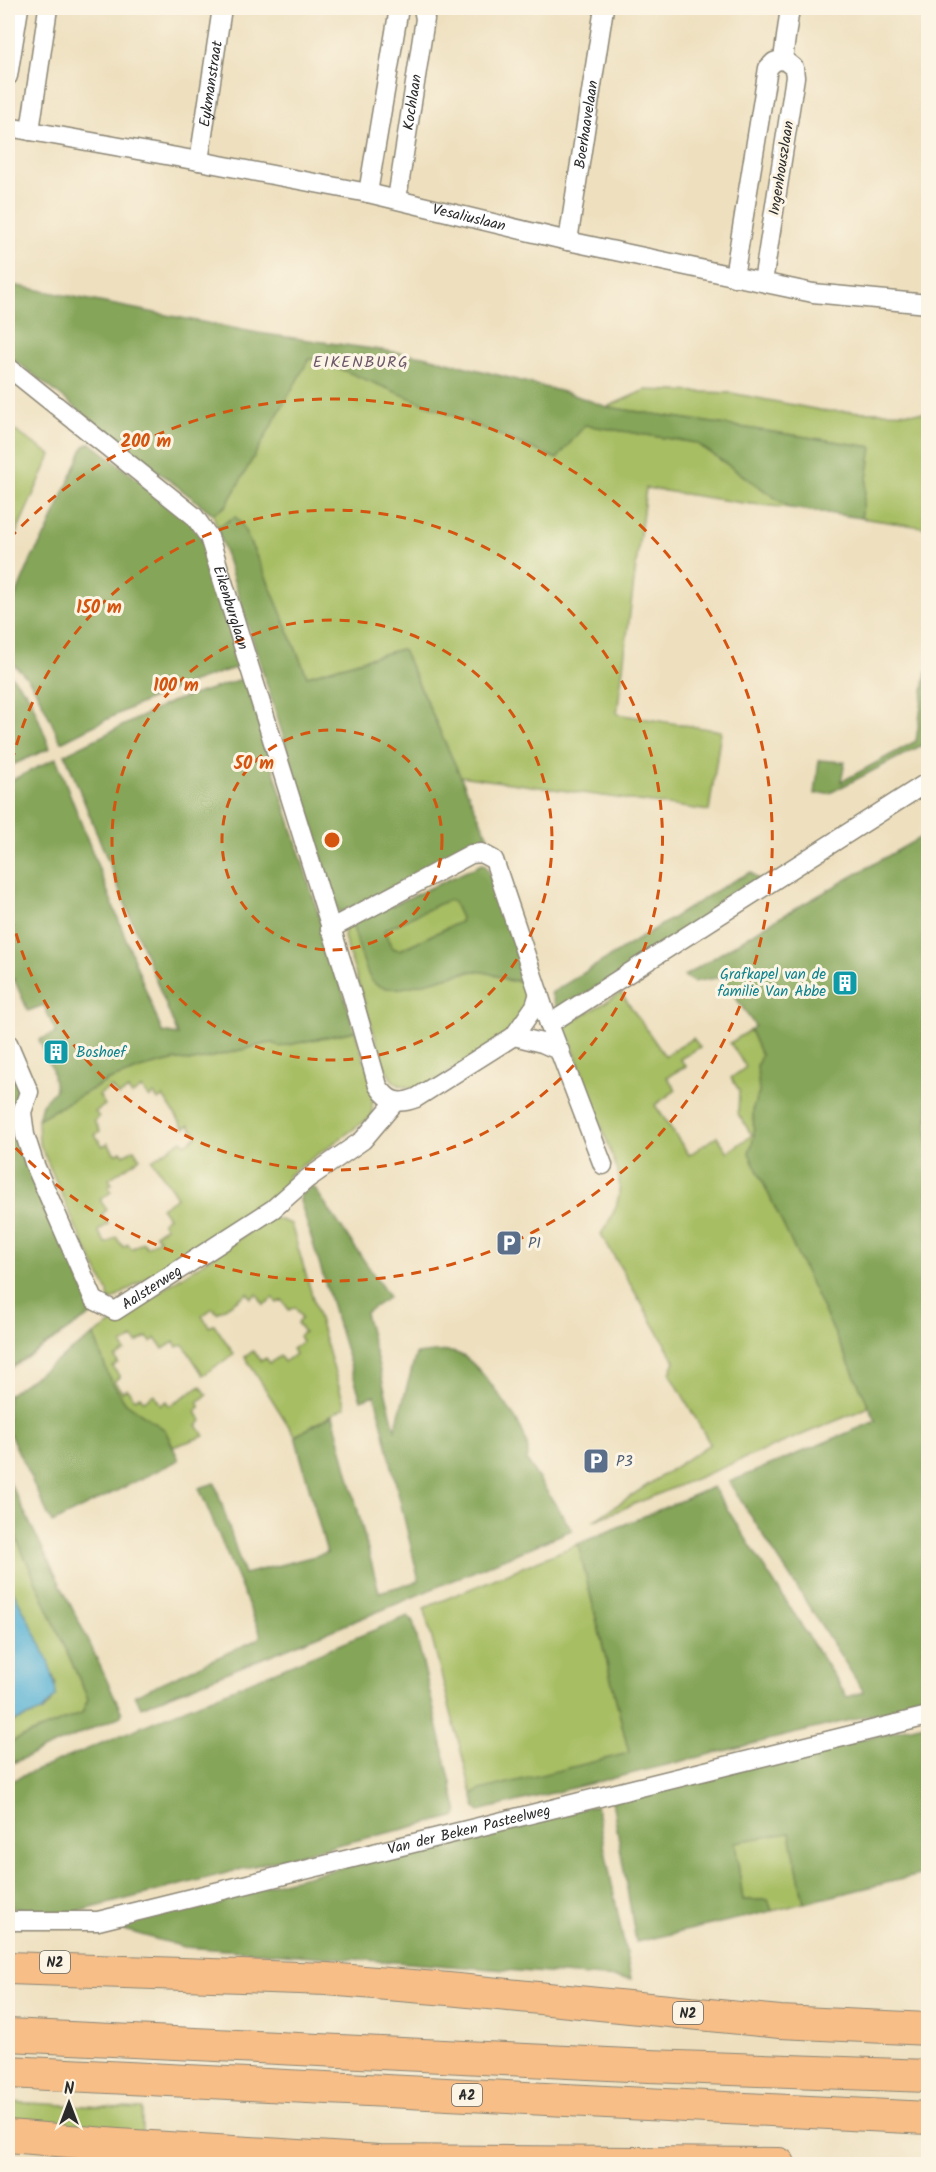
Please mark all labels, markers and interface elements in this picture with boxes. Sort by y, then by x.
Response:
street label: Eykmanstraat [193,39,230,129]
street label: Kochlaan [397,73,429,132]
street label: Boerhaavelaan [568,79,606,170]
street label: Ingenhouszlaan [763,119,801,217]
street label: Vesaliuslaan [430,198,508,239]
district label: EIKENBURG [313,350,409,375]
text: 200 m [121,428,172,457]
street label: Eikenburglaan [206,563,255,653]
text: 150 m [76,594,122,623]
text: 100 m [153,672,199,701]
text: 50 m [233,750,274,779]
centre of rings [322,830,342,850]
place label: Grafkapel van de familie Van Abbe [717,963,826,1004]
building icon: Grafkapel van de familie Van Abbe [830,968,860,998]
building icon: Boshoef [41,1037,71,1067]
place label: Boshoef [76,1041,127,1065]
parking icon: P1 [494,1228,524,1258]
place label: P1 [528,1232,541,1256]
street label: Aalsterweg [117,1260,187,1317]
parking icon: P3 [581,1446,611,1476]
place label: P3 [616,1450,633,1474]
street label: Van der Beken Pasteelweg [385,1799,553,1862]
road number: N2 [40,1951,70,1973]
road number: N2 [673,2002,703,2024]
north arrow [39,2073,99,2133]
text: N [64,2077,74,2102]
road number: A2 [452,2084,482,2106]

